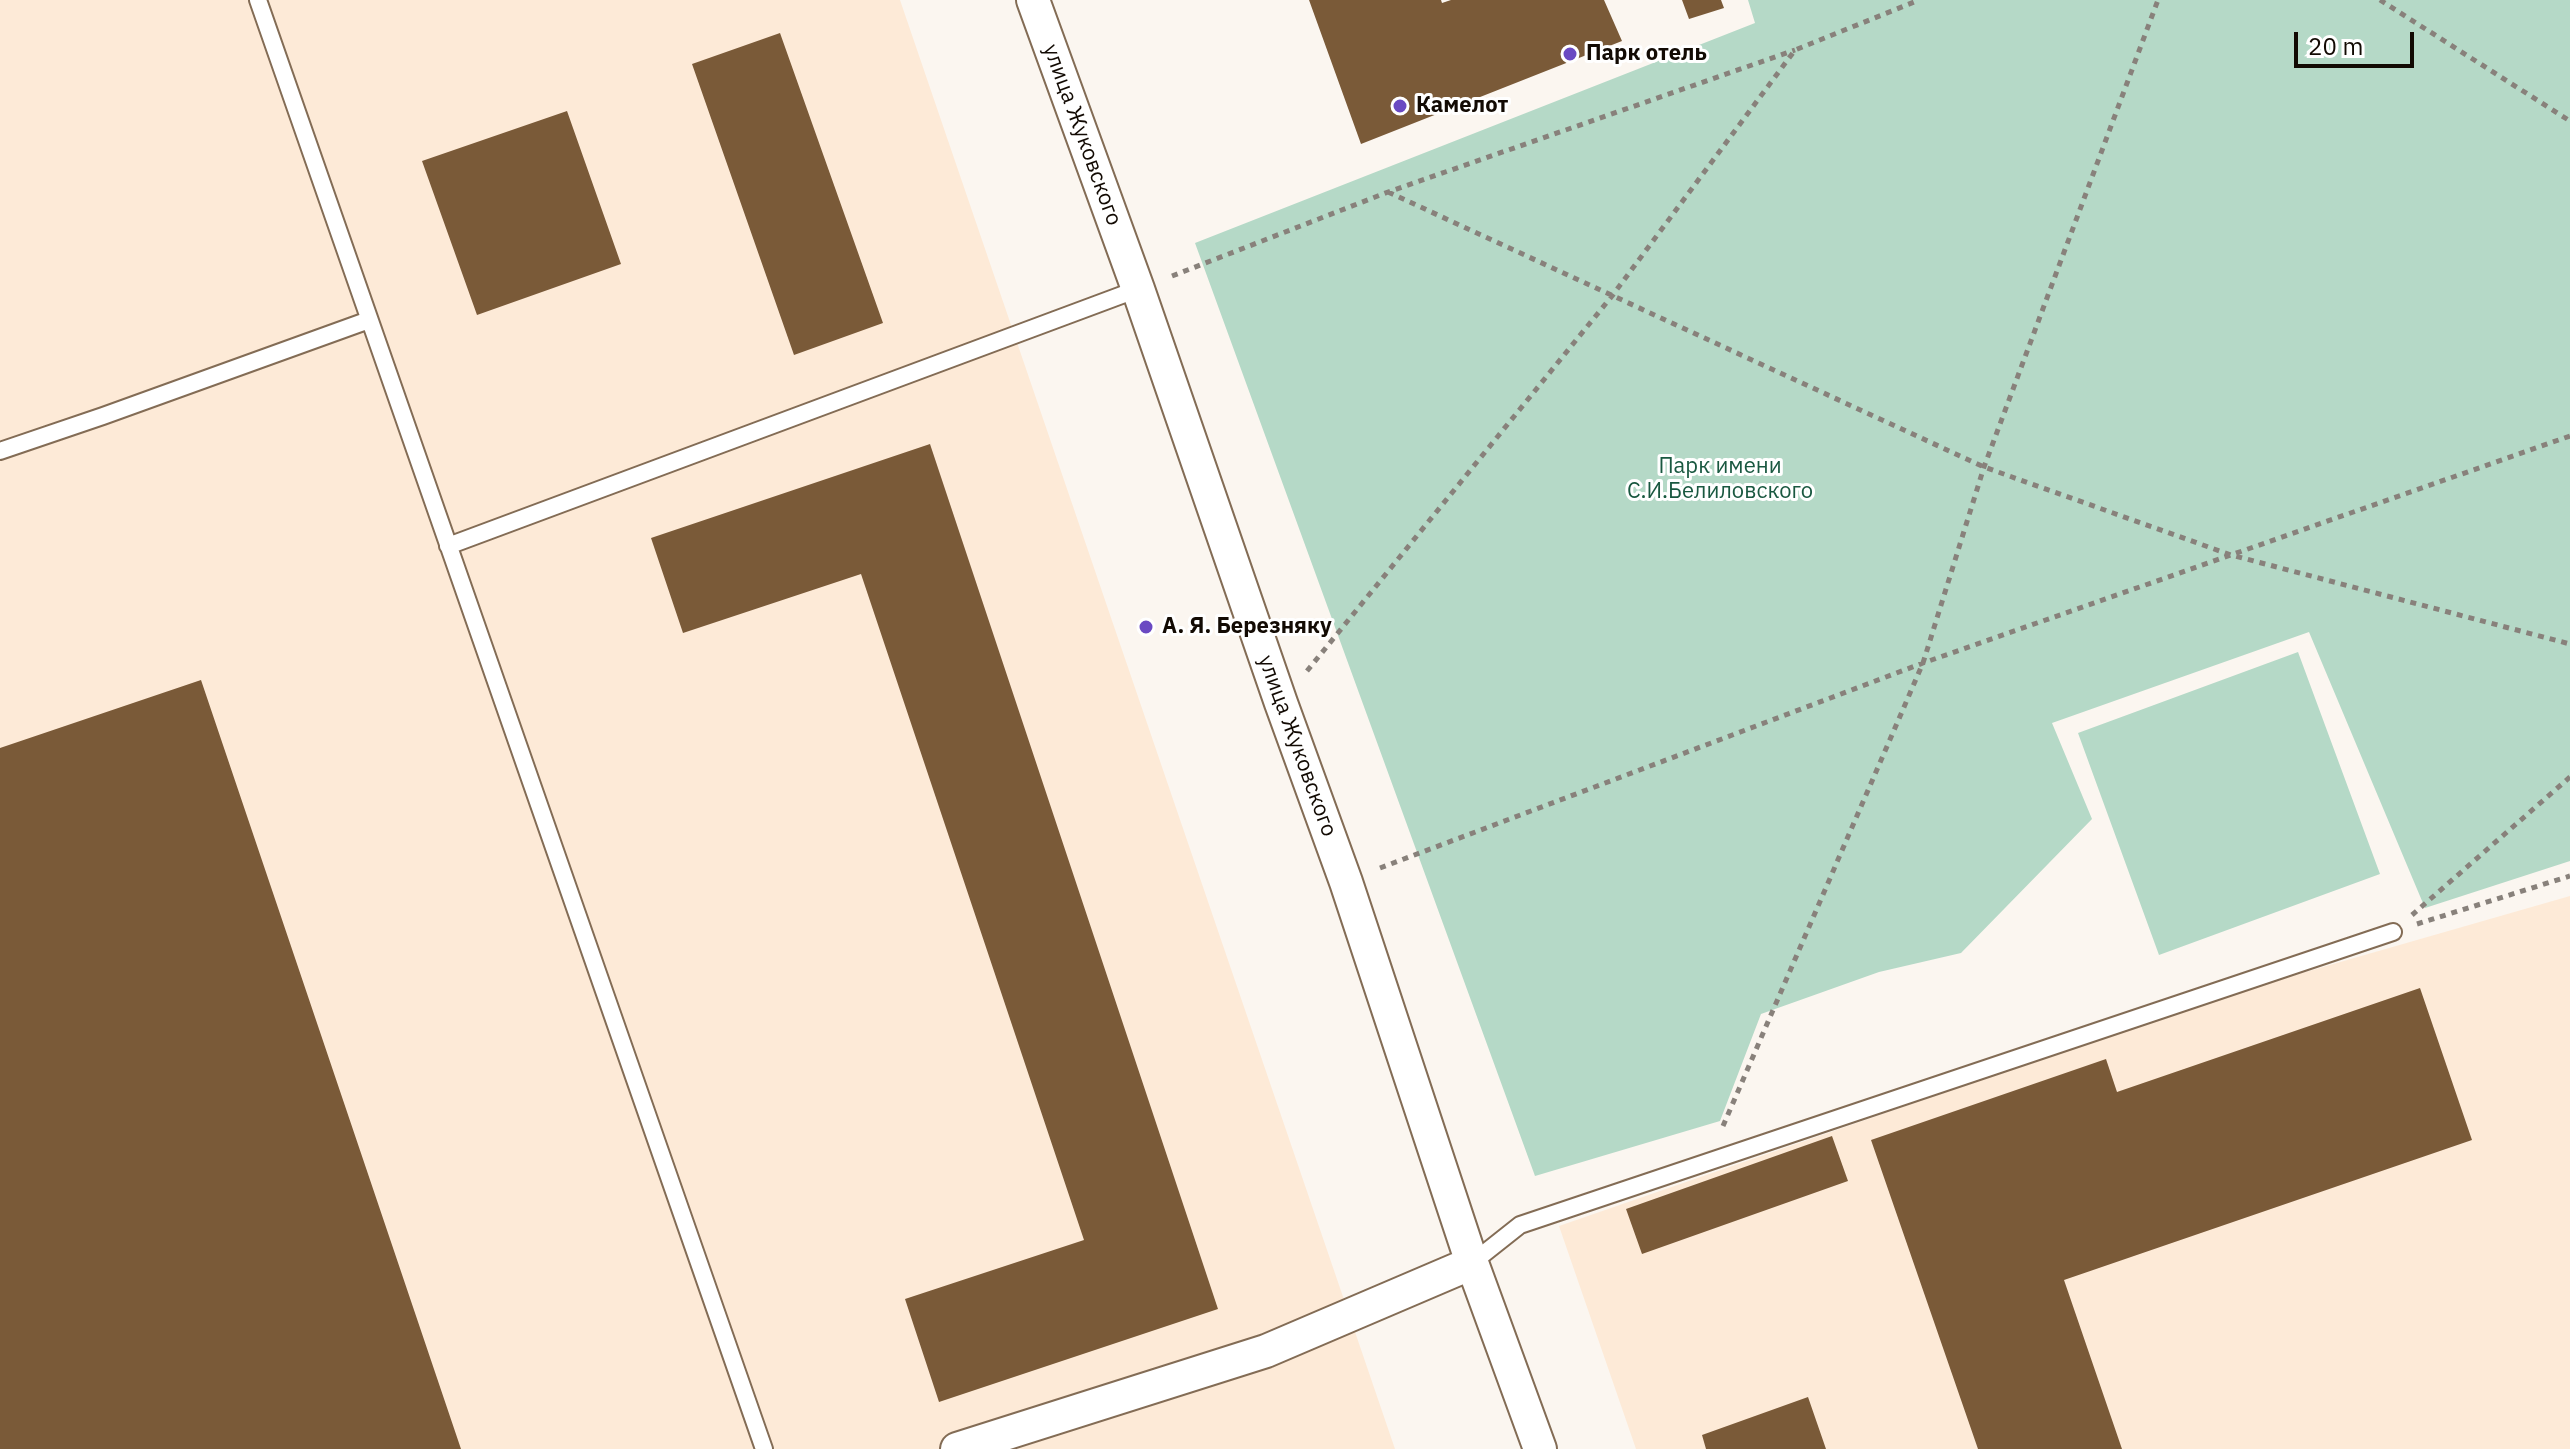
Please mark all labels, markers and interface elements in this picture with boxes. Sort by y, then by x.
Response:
scale bar [2298,16,2418,66]
text: 20 m [2308,30,2363,62]
street label: улица Жуковского [1037,41,1127,229]
place label: Парк отель [1586,41,1707,67]
marker: Парк отель [1561,45,1579,63]
place label: Камелот [1416,93,1508,119]
marker: Камелот [1391,97,1409,115]
park label: Парк имени С.И.Белиловского [1627,454,1813,506]
place label: А. Я. Березняку [1162,614,1332,640]
marker: А. Я. Березняку [1137,618,1155,636]
street label: улица Жуковского [1252,652,1342,840]

